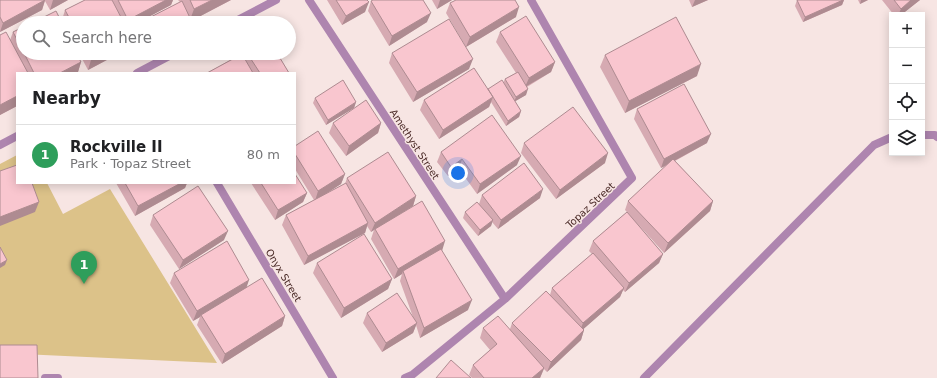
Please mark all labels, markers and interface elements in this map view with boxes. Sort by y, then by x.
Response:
map controls [889,12,925,156]
button: + [889,12,925,48]
search box [16,16,296,60]
icon: search [30,27,52,49]
text: Search here [62,29,152,47]
button: − [889,48,925,84]
button: locate [889,84,925,120]
text: Nearby [32,88,101,108]
street label: Amethyst Street [388,107,441,182]
button: layers [889,120,925,156]
text: Rockville II [70,138,162,156]
text: 1 [40,147,50,162]
text: 80 m [247,147,280,162]
text: Park · Topaz Street [70,156,191,171]
your location [448,163,468,183]
street label: Topaz Street [563,180,617,231]
street label: Onyx Street [264,247,304,304]
pin: 1 [71,251,97,284]

